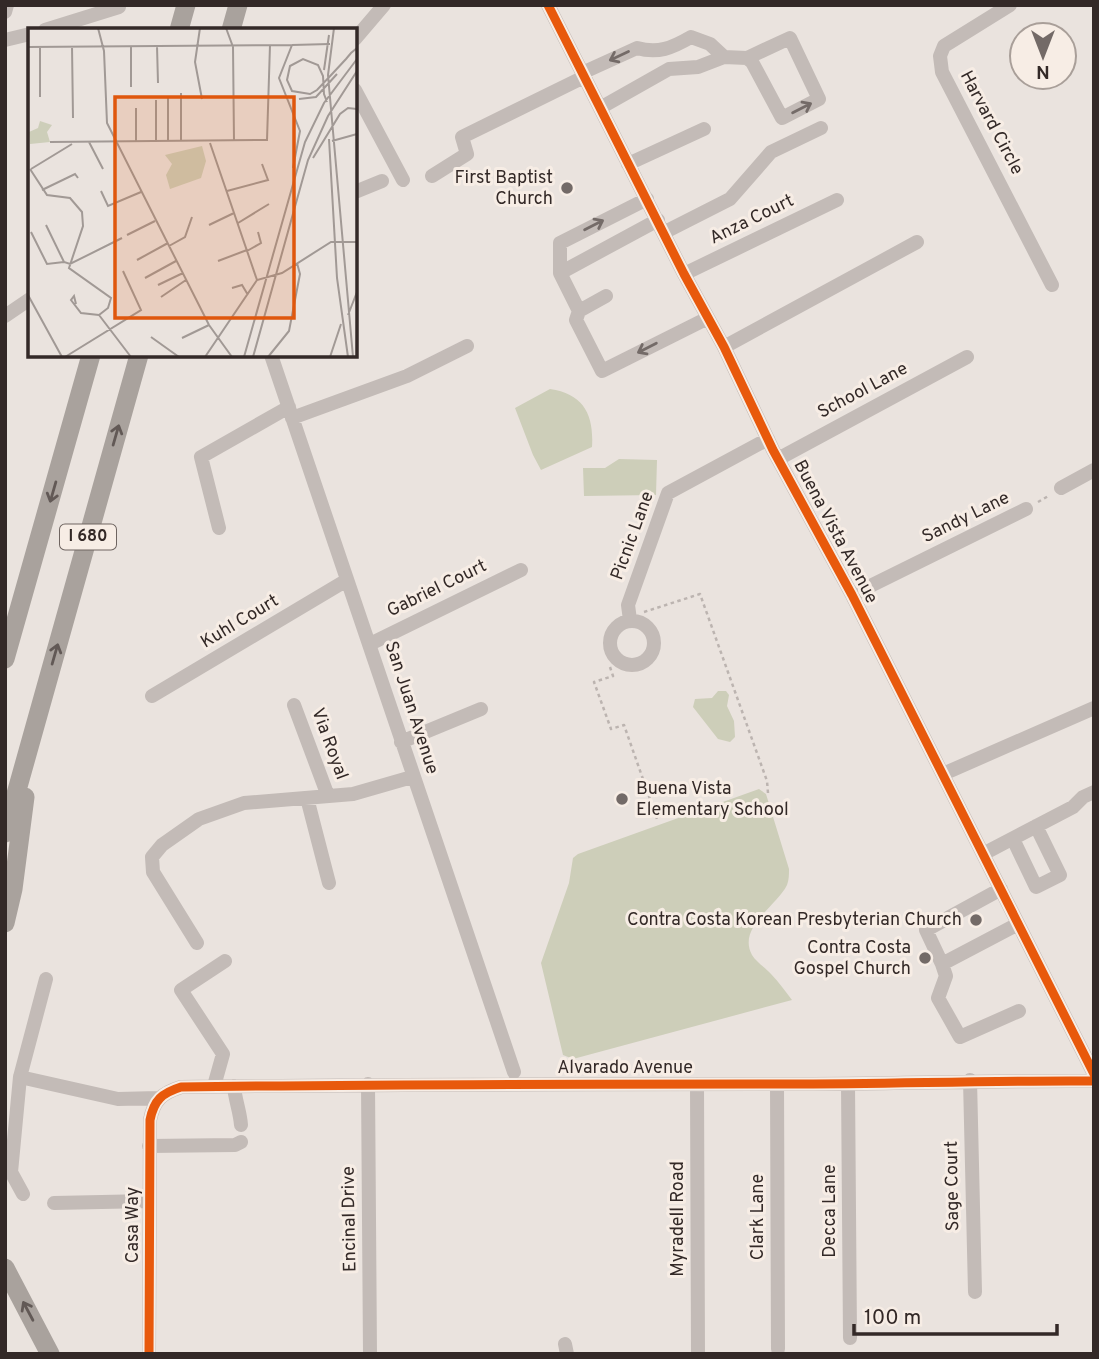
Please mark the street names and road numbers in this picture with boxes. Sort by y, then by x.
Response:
street label: Harvard Circle [954,67,1028,179]
street label: Anza Court [706,190,798,250]
street label: School Lane [814,358,912,424]
street label: Buena Vista Avenue [787,456,883,608]
street label: Sandy Lane [918,487,1014,549]
street label: Picnic Lane [606,488,660,584]
road number: I 680 [60,524,116,550]
street label: Gabriel Court [383,555,491,623]
street label: Kuhl Court [197,590,283,654]
street label: San Juan Avenue [379,639,443,777]
street label: Via Royal [305,705,353,783]
street label: Alvarado Avenue [557,1057,693,1080]
street label: Sage Court [941,1141,965,1231]
street label: Myradell Road [667,1161,690,1277]
street label: Decca Lane [819,1164,842,1258]
street label: Encinal Drive [338,1166,362,1272]
street label: Clark Lane [747,1174,770,1260]
street label: Casa Way [122,1187,145,1263]

